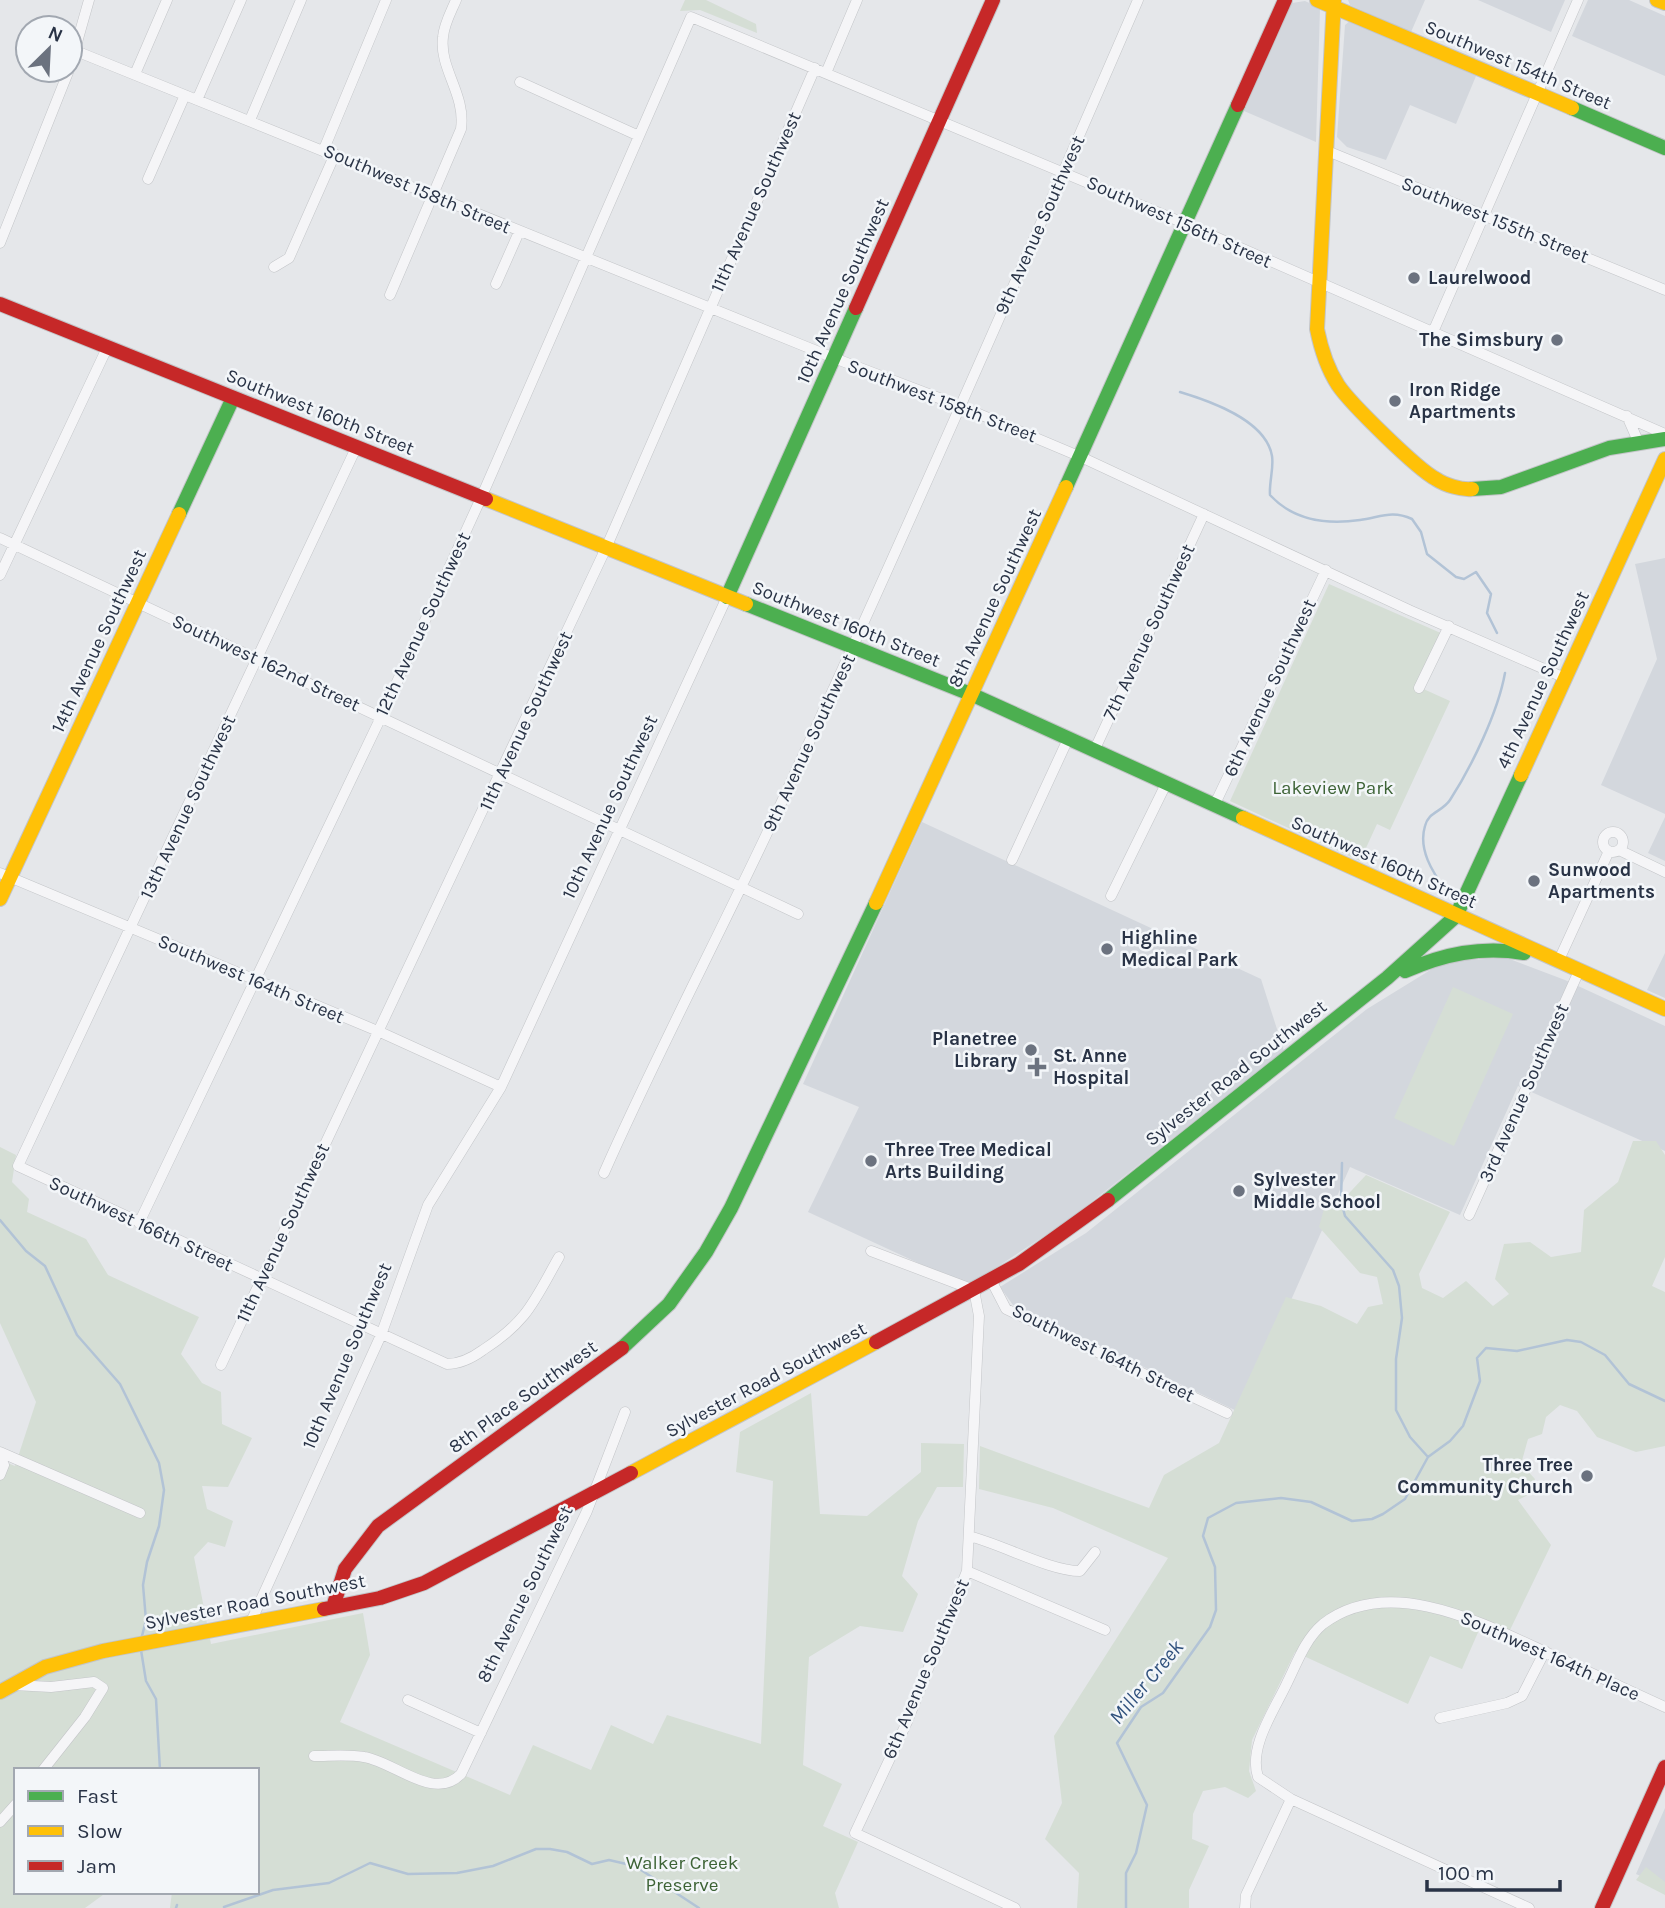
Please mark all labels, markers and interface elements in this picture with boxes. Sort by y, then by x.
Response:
north arrow [14,14,84,84]
street label: Southwest 154th Street [1422,16,1614,114]
text: N [45,22,66,47]
street label: 11th Avenue Southwest [706,108,806,296]
street label: 9th Avenue Southwest [991,132,1089,318]
street label: Southwest 158th Street [320,140,514,238]
street label: Southwest 156th Street [1083,171,1275,273]
street label: Southwest 155th Street [1398,172,1592,268]
street label: 10th Avenue Southwest [792,195,894,387]
place label: Laurelwood [1428,267,1531,289]
marker: Laurelwood [1406,270,1422,286]
place label: The Simsbury [1419,329,1543,351]
marker: The Simsbury [1549,332,1565,348]
street label: Southwest 158th Street [844,355,1040,447]
street label: Southwest 160th Street [223,364,417,460]
place label: Iron Ridge Apartments [1409,379,1516,423]
marker: Iron Ridge Apartments [1387,393,1403,409]
street label: 8th Avenue Southwest [944,505,1046,691]
street label: 12th Avenue Southwest [371,529,475,719]
street label: 7th Avenue Southwest [1099,540,1199,724]
street label: 14th Avenue Southwest [47,546,151,736]
street label: Southwest 160th Street [749,576,943,672]
street label: 4th Avenue Southwest [1492,588,1594,772]
street label: 6th Avenue Southwest [1219,596,1321,780]
street label: Southwest 162nd Street [169,610,363,716]
street label: 11th Avenue Southwest [475,628,577,814]
street label: 9th Avenue Southwest [758,651,860,835]
street label: 13th Avenue Southwest [136,712,240,902]
street label: 10th Avenue Southwest [558,712,662,902]
park label: Lakeview Park [1272,777,1394,799]
street label: Southwest 160th Street [1288,811,1480,913]
place label: Sunwood Apartments [1548,859,1655,903]
marker: Sunwood Apartments [1526,873,1542,889]
place label: Highline Medical Park [1121,927,1238,971]
street label: Southwest 164th Street [155,930,347,1028]
marker: Highline Medical Park [1099,941,1115,957]
street label: Sylvester Road Southwest [1141,995,1331,1151]
street label: 3rd Avenue Southwest [1475,1000,1573,1186]
place label: Planetree Library [932,1028,1017,1072]
marker: Planetree Library [1023,1042,1039,1058]
place label: St. Anne Hospital [1053,1045,1129,1089]
marker: St. Anne Hospital [1027,1057,1047,1077]
place label: Three Tree Medical Arts Building [885,1139,1052,1183]
street label: 11th Avenue Southwest [232,1140,334,1326]
marker: Three Tree Medical Arts Building [863,1153,879,1169]
place label: Sylvester Middle School [1253,1169,1381,1213]
street label: Southwest 166th Street [46,1172,236,1276]
marker: Sylvester Middle School [1231,1183,1247,1199]
street label: 10th Avenue Southwest [298,1259,396,1453]
street label: Southwest 164th Street [1008,1299,1198,1407]
street label: Sylvester Road Southwest [662,1318,870,1442]
street label: 8th Place Southwest [445,1336,601,1458]
place label: Three Tree Community Church [1397,1454,1573,1498]
marker: Three Tree Community Church [1579,1468,1595,1484]
street label: 8th Avenue Southwest [472,1502,578,1686]
street label: Sylvester Road Southwest [143,1570,367,1634]
street label: 6th Avenue Southwest [878,1576,974,1762]
street label: Southwest 164th Place [1457,1607,1643,1705]
water label: Miller Creek [1104,1635,1188,1729]
legend [14,1768,259,1894]
text: Fast [77,1784,118,1808]
text: Slow [77,1819,122,1843]
scale bar [1427,1848,1560,1892]
park label: Walker Creek Preserve [626,1852,739,1896]
text: Jam [77,1854,117,1878]
text: 100 m [1438,1861,1495,1885]

